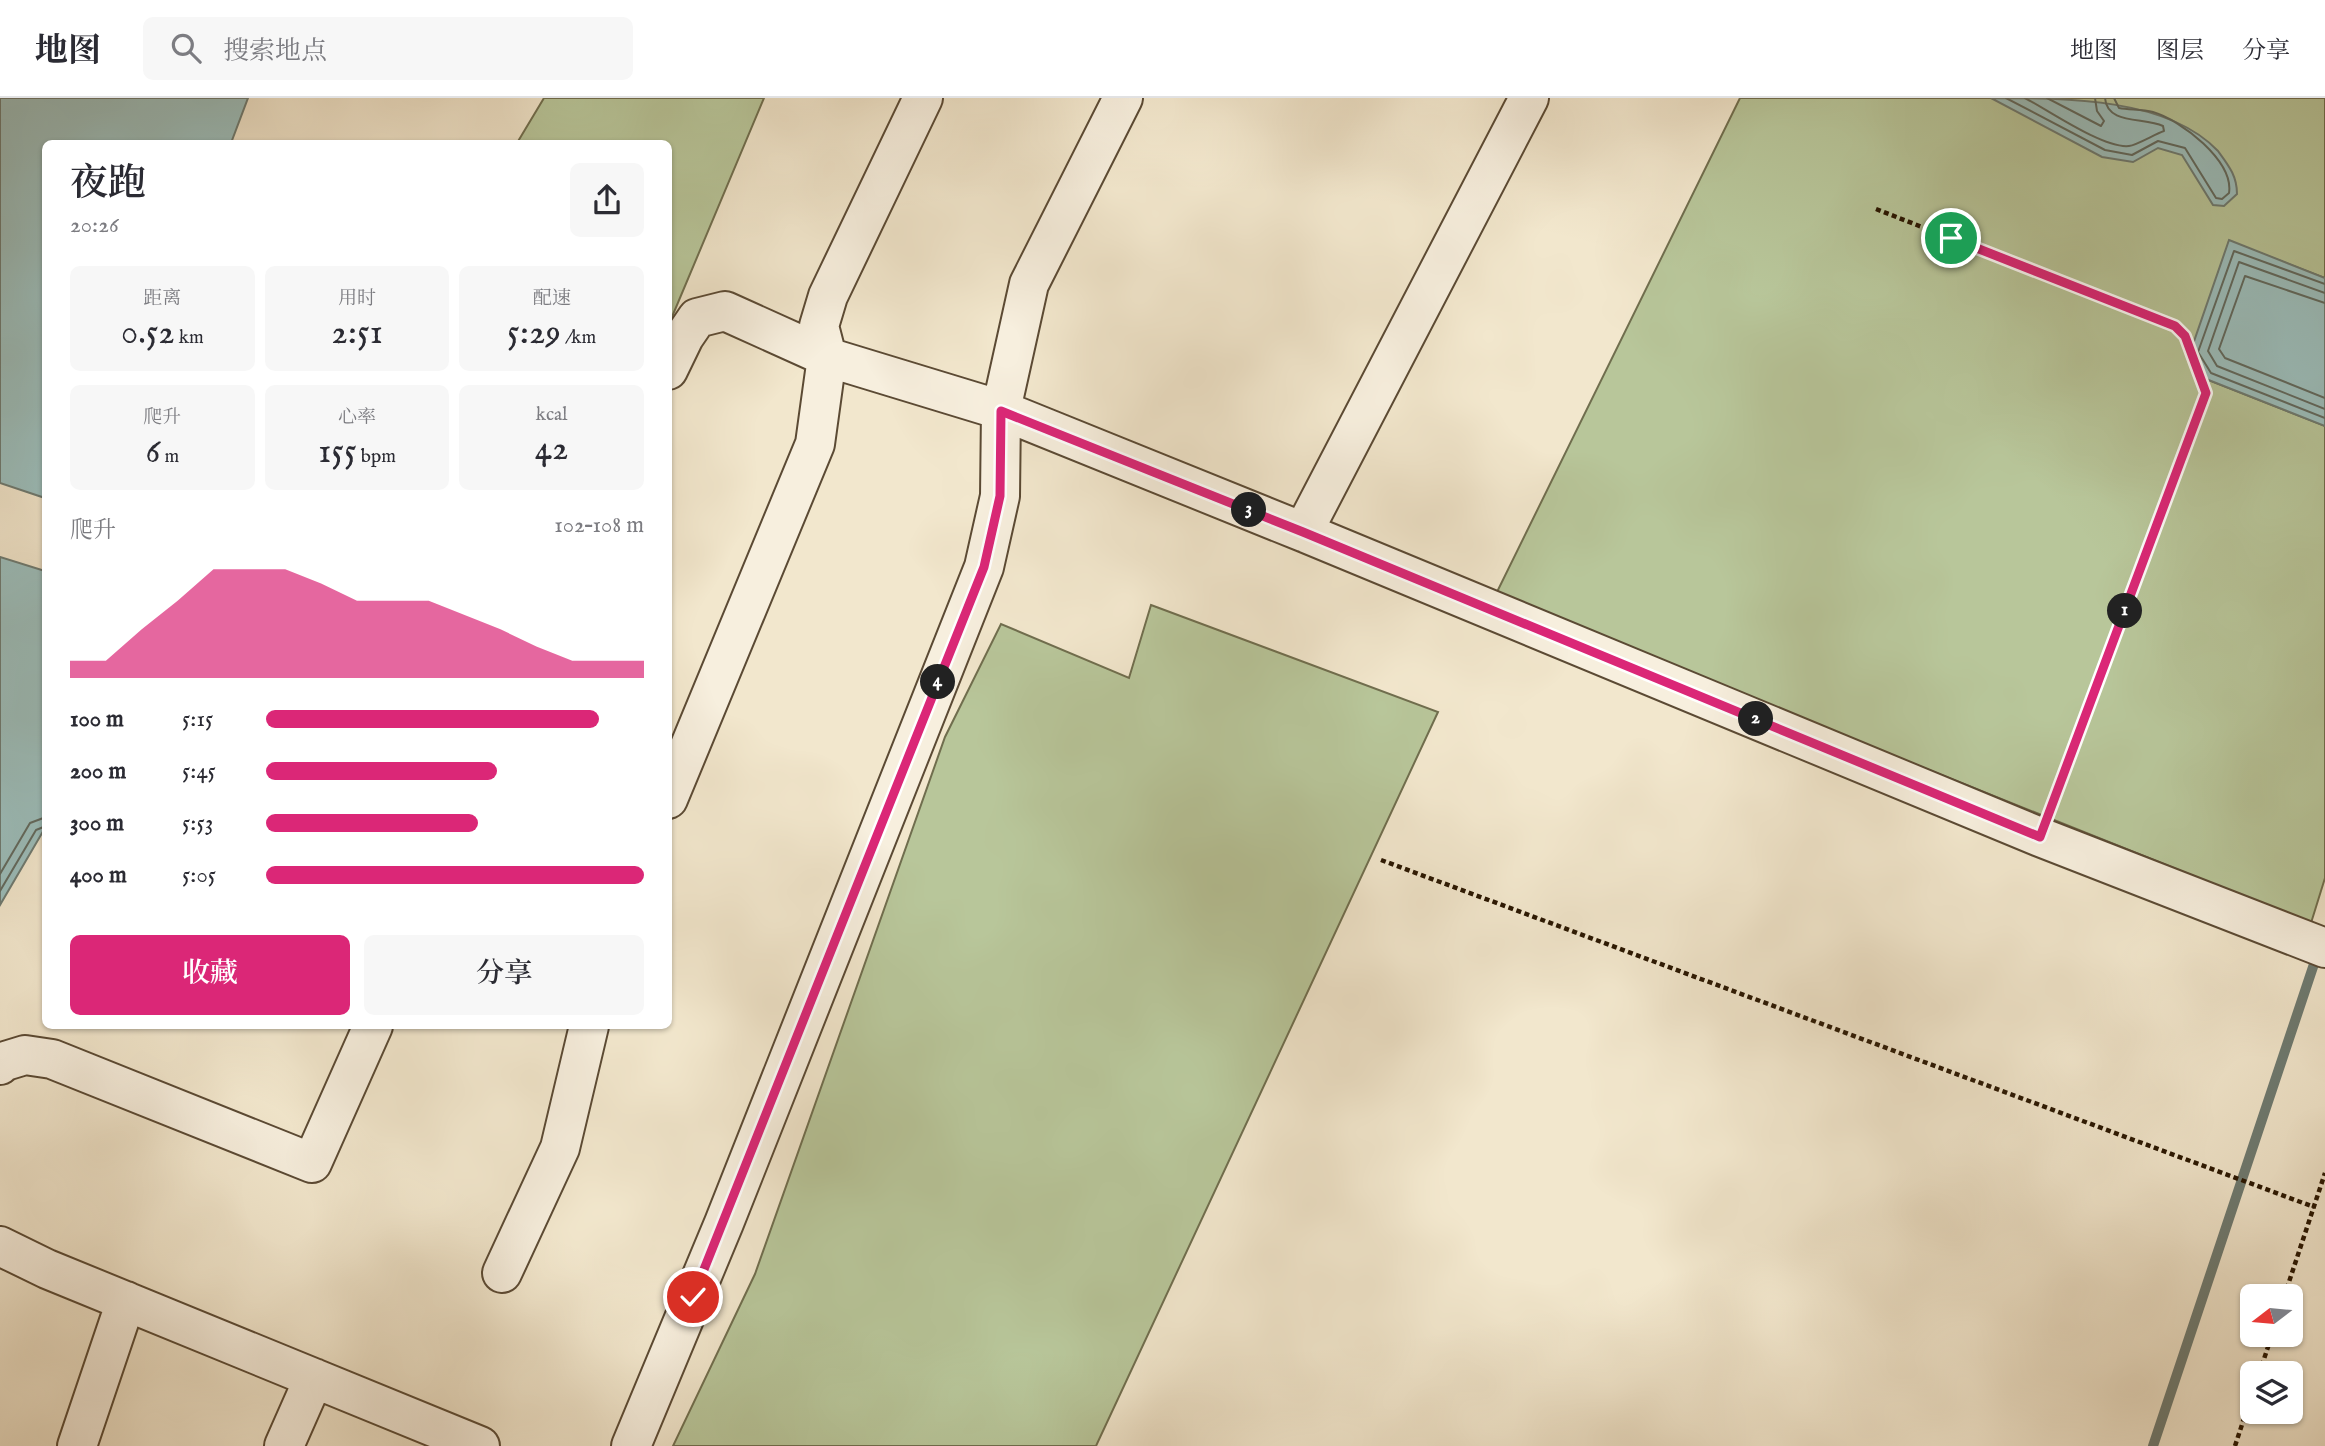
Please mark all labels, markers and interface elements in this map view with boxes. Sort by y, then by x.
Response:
search box [143,17,633,80]
icon: search [167,29,205,67]
text: 地图 [35,31,101,73]
text: 搜索地点 [223,35,327,68]
text: 地图 [2070,36,2118,67]
text: 图层 [2156,36,2204,67]
text: 分享 [2242,36,2290,67]
text: 夜跑 [70,161,146,209]
button: share [570,163,644,237]
pin [1921,208,1981,268]
text: 20:26 [70,211,119,240]
icon: arrive [1932,219,1970,257]
text: 距离 [143,287,181,311]
text: 用时 [338,287,376,311]
text: 配速 [533,287,571,311]
text: 0.52 [121,311,175,356]
text: 2:51 [331,311,383,356]
text: 5:29 [507,311,561,356]
text: km [175,326,204,350]
text: /km [561,326,596,350]
text: kcal [536,403,568,427]
text: 爬升 [143,406,181,430]
text: 心率 [338,406,376,430]
text: 42 [535,427,568,472]
text: 6 [146,430,160,475]
text: 155 [318,430,357,475]
text: m [160,445,179,469]
text: bpm [357,445,396,469]
pin: 3 [1232,492,1266,528]
text: 3 [1245,497,1252,521]
text: 102–108 m [554,511,644,540]
text: 爬升 [70,516,116,545]
pin: 1 [2108,594,2142,628]
text: 1 [2121,598,2128,622]
pin: 4 [920,664,956,700]
text: 4 [933,669,942,693]
pin: 2 [1738,702,1774,736]
text: 100 m [70,705,124,734]
text: 5:15 [182,705,213,734]
text: 2 [1751,706,1760,730]
text: 200 m [70,757,126,786]
text: 5:45 [182,757,216,786]
text: 300 m [70,809,124,838]
text: 5:53 [182,809,213,838]
text: 400 m [70,861,127,890]
text: 5:05 [182,861,216,890]
button: 收藏 [70,935,350,1015]
button: 分享 [364,935,644,1015]
pin [663,1267,723,1327]
icon: check [674,1278,712,1316]
north arrow [2240,1284,2303,1348]
map controls [2240,1284,2303,1424]
button: layers [2240,1361,2303,1424]

